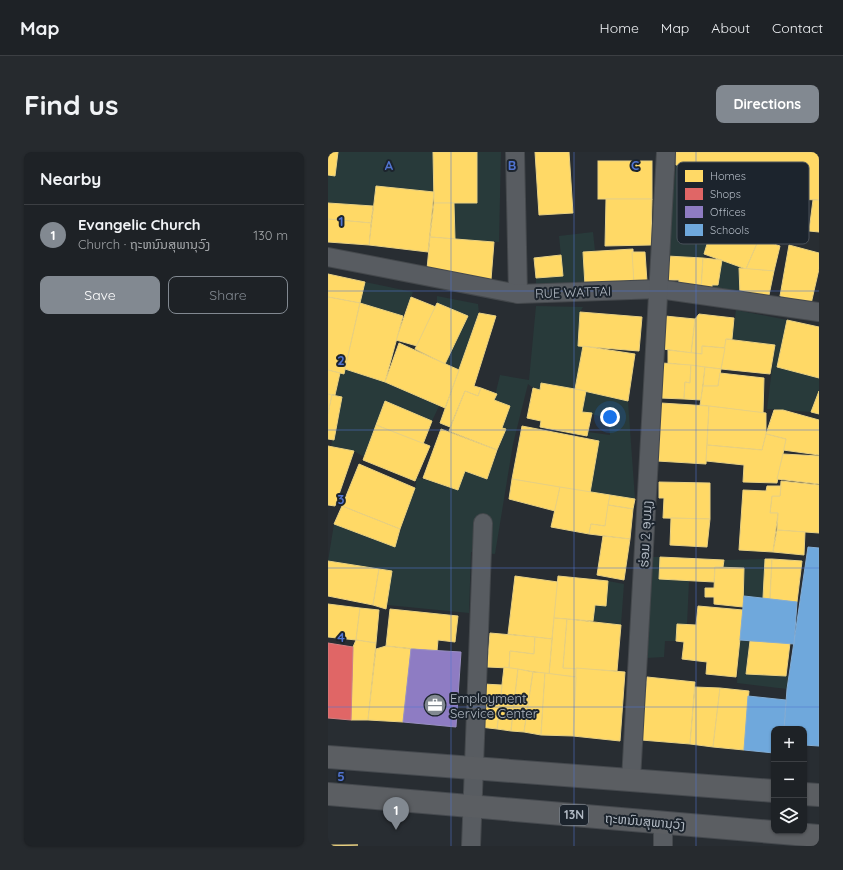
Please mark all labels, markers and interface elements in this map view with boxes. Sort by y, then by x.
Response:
text: Map [20,16,59,40]
text: Home [600,19,639,37]
text: Map [661,19,689,37]
text: About [711,19,750,37]
text: Contact [772,19,823,37]
button: Directions [716,85,819,123]
text: Find us [24,87,118,122]
text: A [385,157,394,173]
text: B [508,157,516,173]
text: C [631,157,639,173]
legend [677,162,809,244]
text: Nearby [40,168,101,189]
text: Homes [710,169,746,183]
text: Shops [710,187,741,201]
text: Offices [710,205,746,219]
text: 1 [338,213,344,229]
text: Evangelic Church [78,215,201,234]
text: Schools [710,223,749,237]
text: 1 [50,227,56,243]
text: 130 m [253,227,288,243]
text: Church · ຖະຫນົນສຸພານຸວົງ [78,236,210,252]
button: Save [40,276,160,314]
button: Share [168,276,288,314]
street label: RUE WATTAI [535,283,611,301]
text: 2 [337,352,345,368]
your location [600,407,620,427]
text: 3 [338,491,345,507]
street label: ຮ່ອມ 2 ອຸບມຸງ [635,500,656,568]
text: 4 [337,629,345,645]
place label: Employment Service Center [450,690,538,721]
office icon: Employment Service Center [422,692,448,718]
map controls [771,726,807,834]
button: + [771,726,807,762]
button: − [771,762,807,798]
text: 5 [337,768,345,784]
pin: 1 [383,797,409,830]
button: layers [771,798,807,834]
road number: 13N [560,805,588,825]
street label: ຖະຫນົນສຸພານຸວົງ [604,810,686,833]

